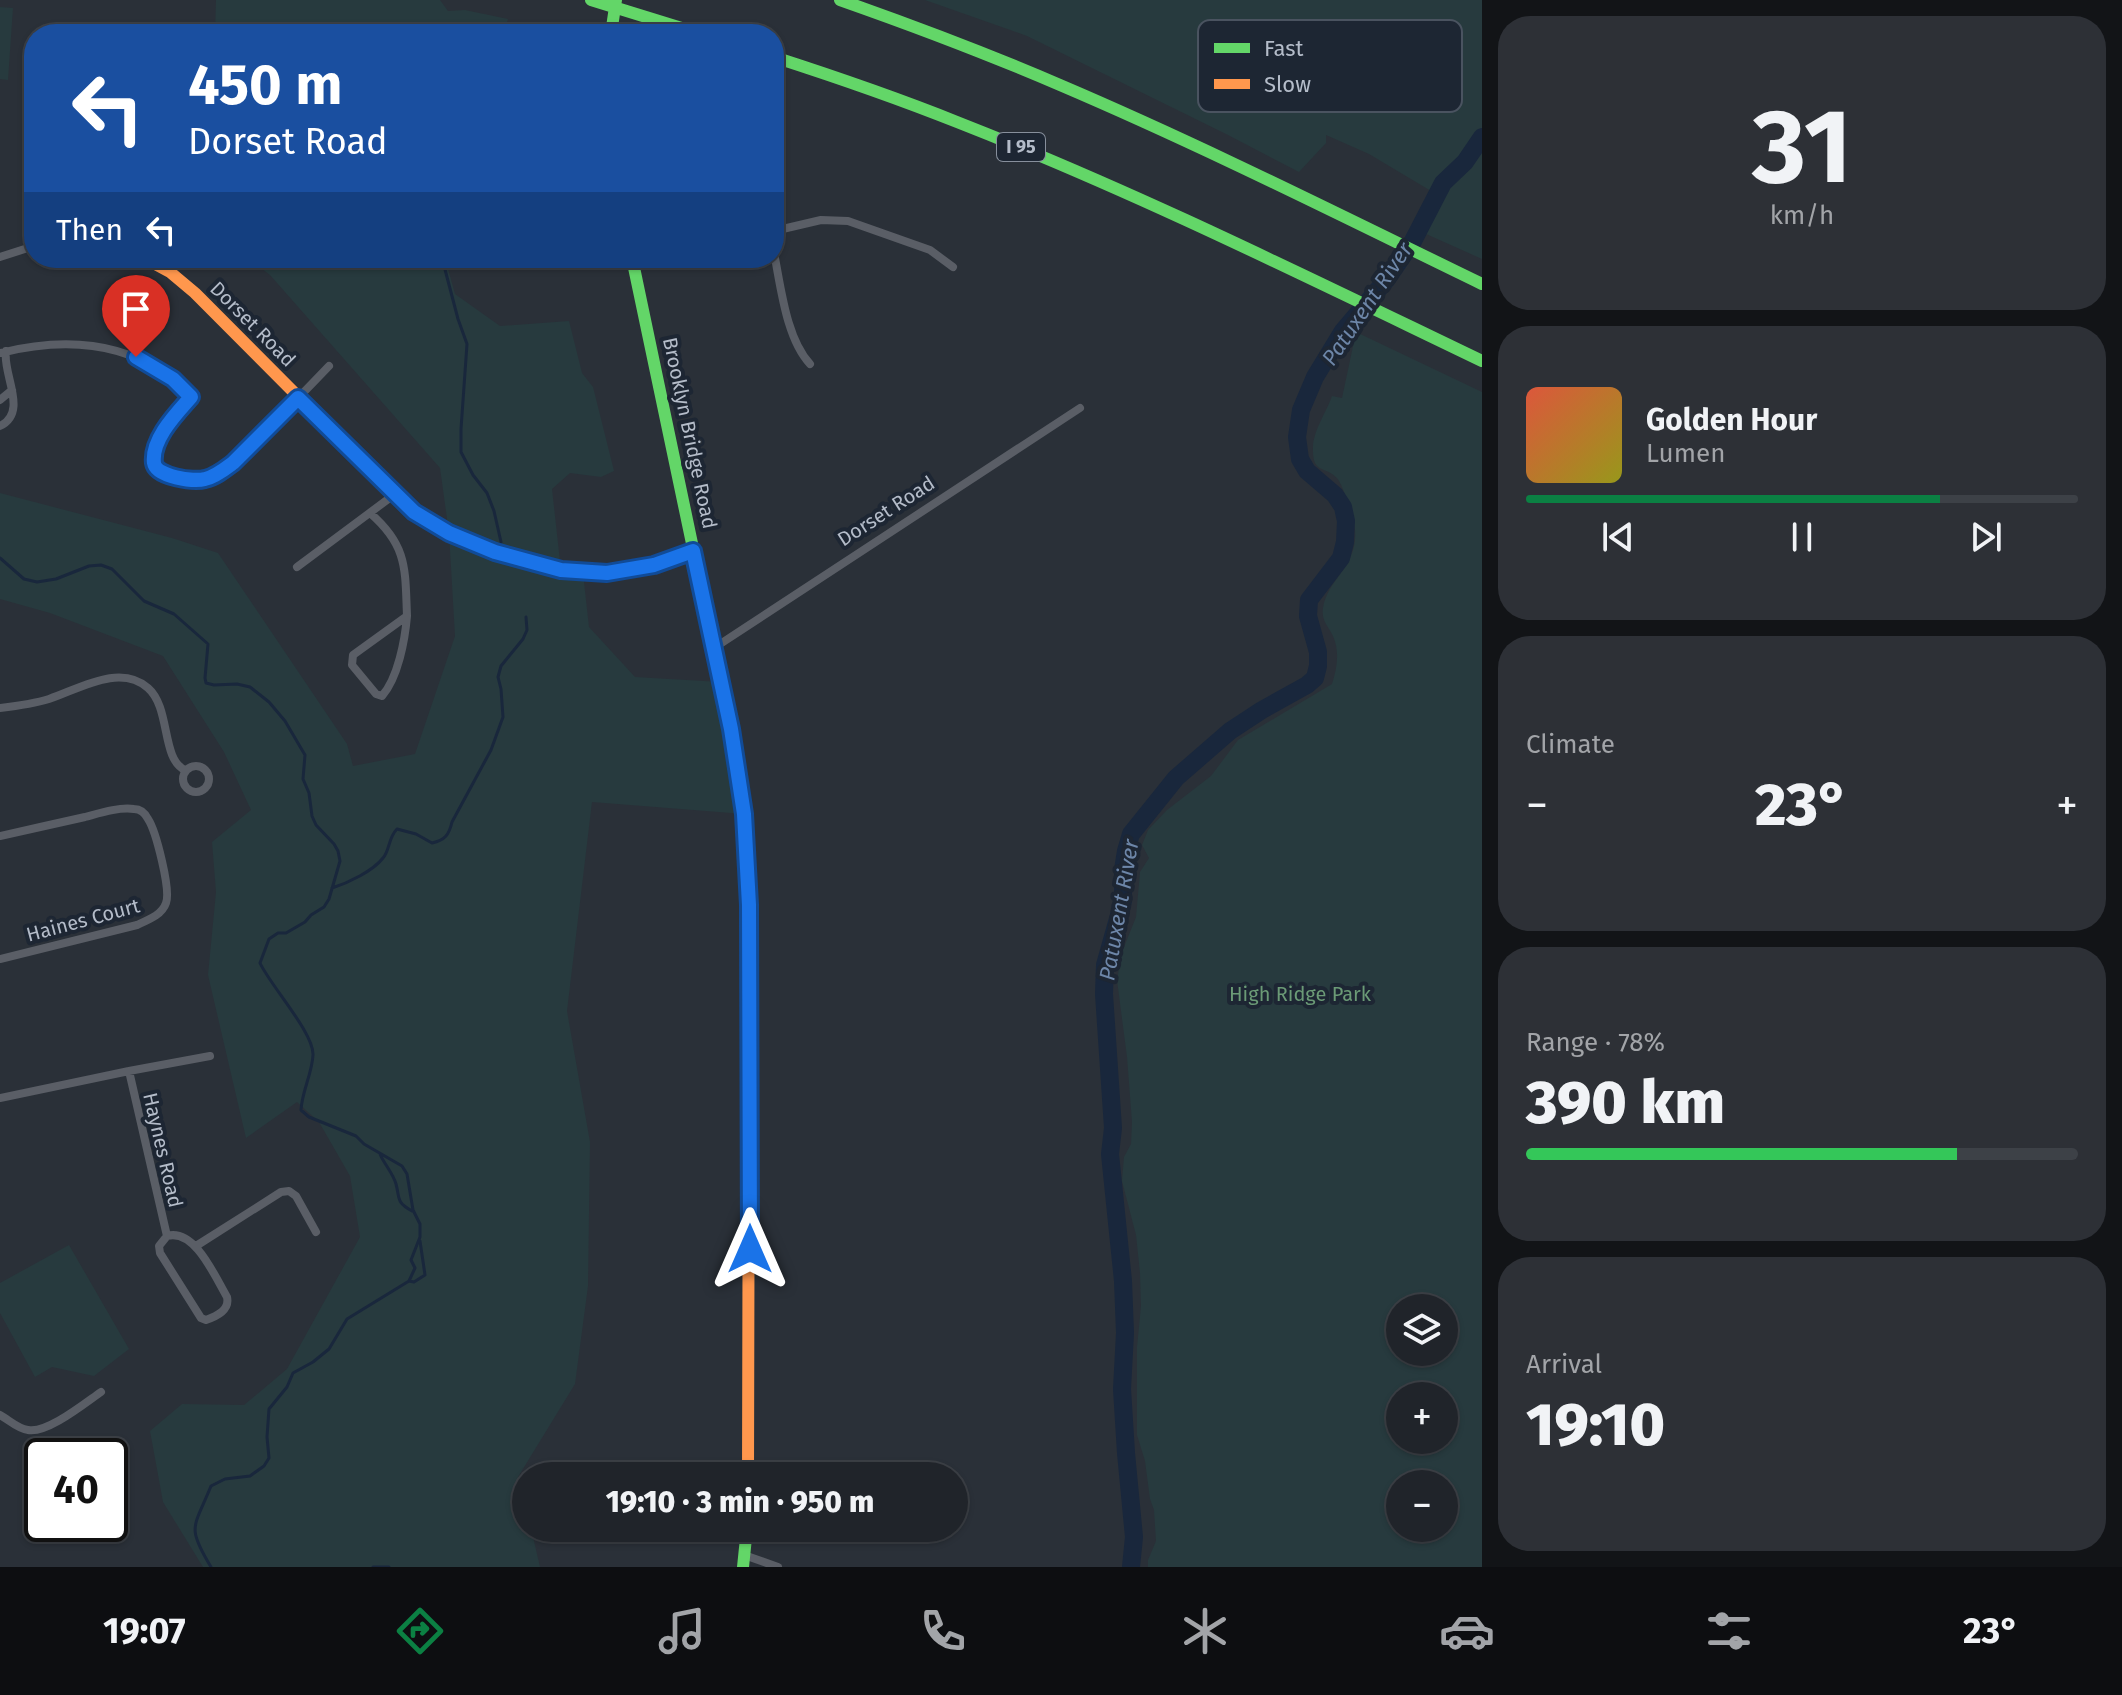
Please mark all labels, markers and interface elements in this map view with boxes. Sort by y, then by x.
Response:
legend [1198,20,1462,112]
text: Fast [1264,35,1304,62]
text: 450 m [188,52,342,119]
icon: left [56,56,160,160]
text: Slow [1264,71,1311,98]
text: 31 [1752,85,1852,210]
text: Dorset Road [188,120,388,164]
road number: I 95 [997,133,1045,161]
text: km/h [1770,200,1834,231]
icon: left [139,208,183,252]
text: Then [56,212,123,248]
water label: Patuxent River [1316,237,1418,371]
pin [102,275,170,357]
street label: Dorset Road [205,276,301,372]
icon: arrive [114,287,158,331]
street label: Brooklyn Bridge Road [658,335,722,531]
text: Golden Hour [1646,402,1817,438]
text: Lumen [1646,438,1725,469]
street label: Dorset Road [833,471,939,551]
icon: previous [1596,515,1640,559]
icon: pause [1780,515,1824,559]
icon: next [1964,515,2008,559]
text: Climate [1526,729,1615,760]
text: 23° [1755,769,1849,841]
text: − [1526,779,1548,832]
text: + [2056,779,2078,832]
water label: Patuxent River [1093,837,1145,983]
street label: Haines Court [24,893,143,947]
park label: High Ridge Park [1229,982,1372,1006]
text: Range · 78% [1526,1027,1665,1058]
text: 390 km [1526,1067,1725,1139]
street label: Haynes Road [138,1090,188,1210]
position arrow [708,1207,792,1291]
map controls [1386,1294,1458,1542]
button: layers [1386,1294,1458,1366]
text: Arrival [1526,1349,1602,1380]
button: + [1386,1382,1458,1454]
text: 19:10 [1526,1389,1665,1461]
speed limit sign: 40 [24,1438,128,1542]
button: − [1386,1470,1458,1542]
text: 19:10 · 3 min · 950 m [606,1484,874,1520]
icon: directions [392,1603,448,1659]
icon: music [654,1603,710,1659]
icon: phone [915,1603,971,1659]
icon: climate [1177,1603,1233,1659]
icon: car [1439,1603,1495,1659]
icon: filters [1701,1603,1757,1659]
text: 19:07 [103,1609,186,1653]
text: 23° [1963,1609,2019,1653]

